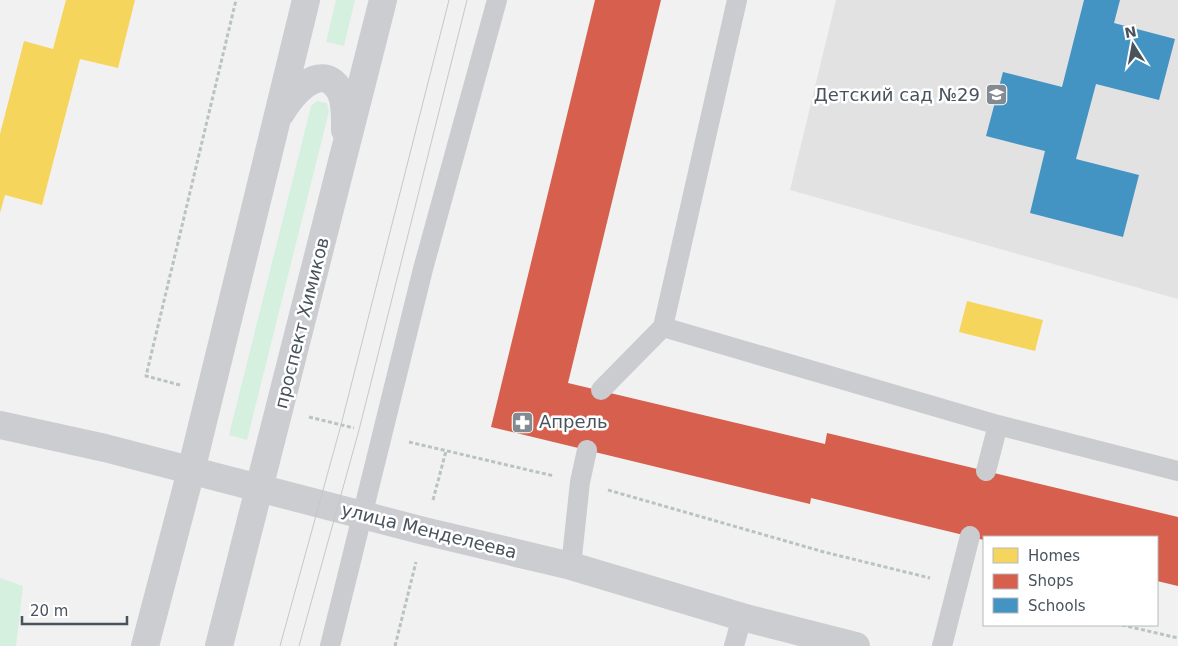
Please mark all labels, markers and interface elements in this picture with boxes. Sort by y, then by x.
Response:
north arrow [1108,20,1158,70]
text: N [1123,23,1138,41]
school or university icon: Детский сад №29 [984,83,1008,107]
place label: Детский сад №29 [814,84,980,105]
street label: проспект Химиков [270,235,333,411]
pharmacy icon: Апрель [511,410,535,434]
place label: Апрель [539,411,608,432]
street label: улица Менделеева [339,499,519,562]
legend [983,536,1158,626]
text: Homes [1028,547,1080,565]
text: Shops [1028,572,1074,590]
scale bar [22,594,128,626]
text: Schools [1028,597,1086,615]
text: 20 m [30,602,68,620]

